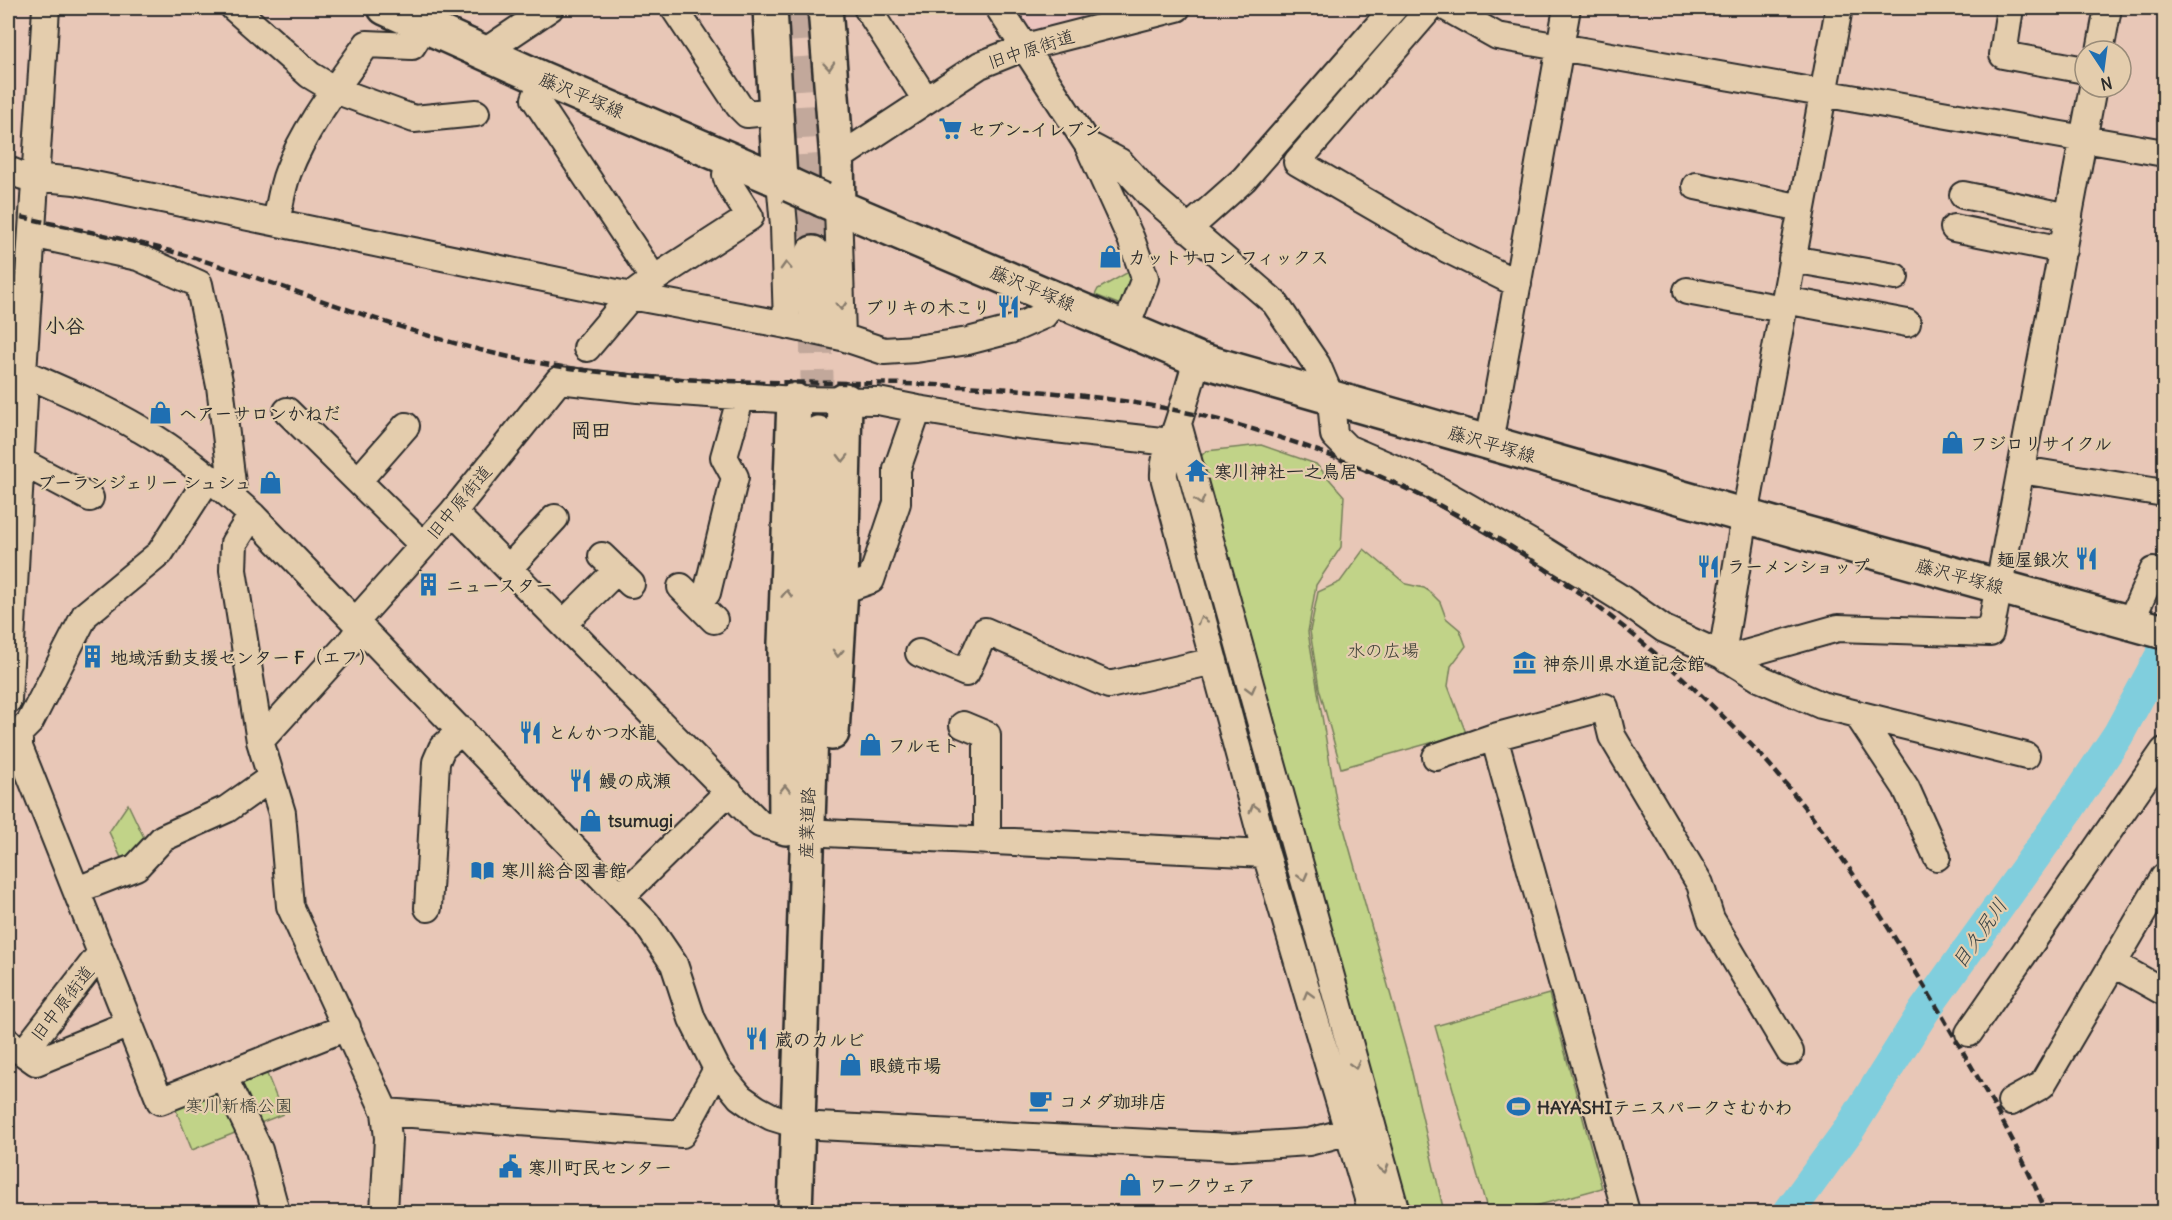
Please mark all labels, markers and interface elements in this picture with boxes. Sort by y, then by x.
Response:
street label: 旧中原街道 [985,24,1077,74]
north arrow [2073,39,2133,99]
one-way arrow [822,61,835,70]
street label: 藤沢平塚線 [536,67,628,123]
text: N [2099,73,2114,95]
supermarket icon: セブン-イレブン [937,116,963,142]
place label: セブン-イレブン [968,118,1102,141]
shop icon: カットサロン フィックス [1097,244,1123,270]
place label: カットサロン フィックス [1128,246,1329,269]
street label: 藤沢平塚線 [987,260,1079,316]
one-way arrow [779,262,792,271]
restaurant icon: ブリキの木こり [996,294,1022,320]
place label: ブリキの木こり [865,296,991,319]
one-way arrow [835,301,847,310]
district label: 小谷 [45,313,85,338]
shop icon: ヘアーサロンかねだ [148,400,174,426]
place label: ヘアーサロンかねだ [179,402,341,425]
district label: 岡田 [571,417,611,442]
street label: 藤沢平塚線 [1446,421,1538,467]
shop icon: フジロリサイクル [1939,430,1965,456]
place label: フジロリサイクル [1970,432,2112,455]
one-way arrow [837,454,849,463]
temple icon: 寒川神社一之鳥居 [1183,458,1209,484]
street label: 旧中原街道 [421,460,497,544]
place label: 寒川神社一之鳥居 [1214,460,1358,483]
shop icon: ブーランジェリー シュシュ [257,469,283,495]
place label: ブーランジェリー シュシュ [37,471,252,494]
one-way arrow [1192,496,1205,506]
restaurant icon: 麺屋銀次 [2074,546,2100,572]
place label: 麺屋銀次 [1997,548,2069,571]
restaurant icon: ラーメンショップ [1696,553,1722,579]
street label: 藤沢平塚線 [1914,553,2006,599]
place label: ラーメンショップ [1727,555,1870,578]
building icon: ニュースター [415,572,441,598]
place label: ニュースター [446,574,553,597]
one-way arrow [781,590,794,599]
one-way arrow [1197,615,1210,625]
park label: 水の広場 [1347,639,1419,662]
building icon: 地域活動支援センター F（エフ） [79,644,105,670]
place label: 地域活動支援センター F（エフ） [110,646,376,669]
one-way arrow [831,649,844,658]
museum icon: 神奈川県水道記念館 [1512,650,1538,676]
place label: 神奈川県水道記念館 [1543,652,1705,675]
one-way arrow [1244,683,1257,693]
restaurant icon: とんかつ水龍 [517,719,543,745]
place label: とんかつ水龍 [548,721,656,744]
shop icon: フルモト [857,732,883,758]
place label: フルモト [888,734,960,757]
restaurant icon: 鰻の成瀬 [568,767,594,793]
place label: 鰻の成瀬 [599,769,671,792]
one-way arrow [779,785,792,794]
street label: 産業道路 [794,787,820,859]
one-way arrow [1248,803,1261,813]
shop icon: tsumugi [577,807,603,833]
place label: tsumugi [608,809,673,832]
library icon: 寒川総合図書館 [470,857,496,883]
place label: 寒川総合図書館 [501,859,627,882]
one-way arrow [1296,871,1309,881]
water label: 目久尻川 [1946,893,2012,973]
street label: 旧中原街道 [25,960,99,1046]
one-way arrow [1303,990,1315,1001]
restaurant icon: 蔵のカルビ [744,1026,770,1052]
place label: 蔵のカルビ [775,1028,865,1051]
shop icon: 眼鏡市場 [838,1052,864,1078]
place label: 眼鏡市場 [869,1054,941,1077]
one-way arrow [1348,1059,1360,1069]
cafe icon: コメダ珈琲店 [1028,1088,1054,1114]
place label: コメダ珈琲店 [1059,1090,1167,1113]
park label: 寒川新橋公園 [185,1094,293,1117]
sports icon: HAYASHIテニスパークさむかわ [1506,1094,1532,1120]
place label: HAYASHIテニスパークさむかわ [1537,1096,1793,1119]
public building icon: 寒川町民センター [497,1154,523,1180]
place label: 寒川町民センター [528,1156,672,1179]
one-way arrow [1377,1163,1389,1174]
shop icon: ワークウェア [1118,1172,1144,1198]
place label: ワークウェア [1149,1174,1256,1197]

